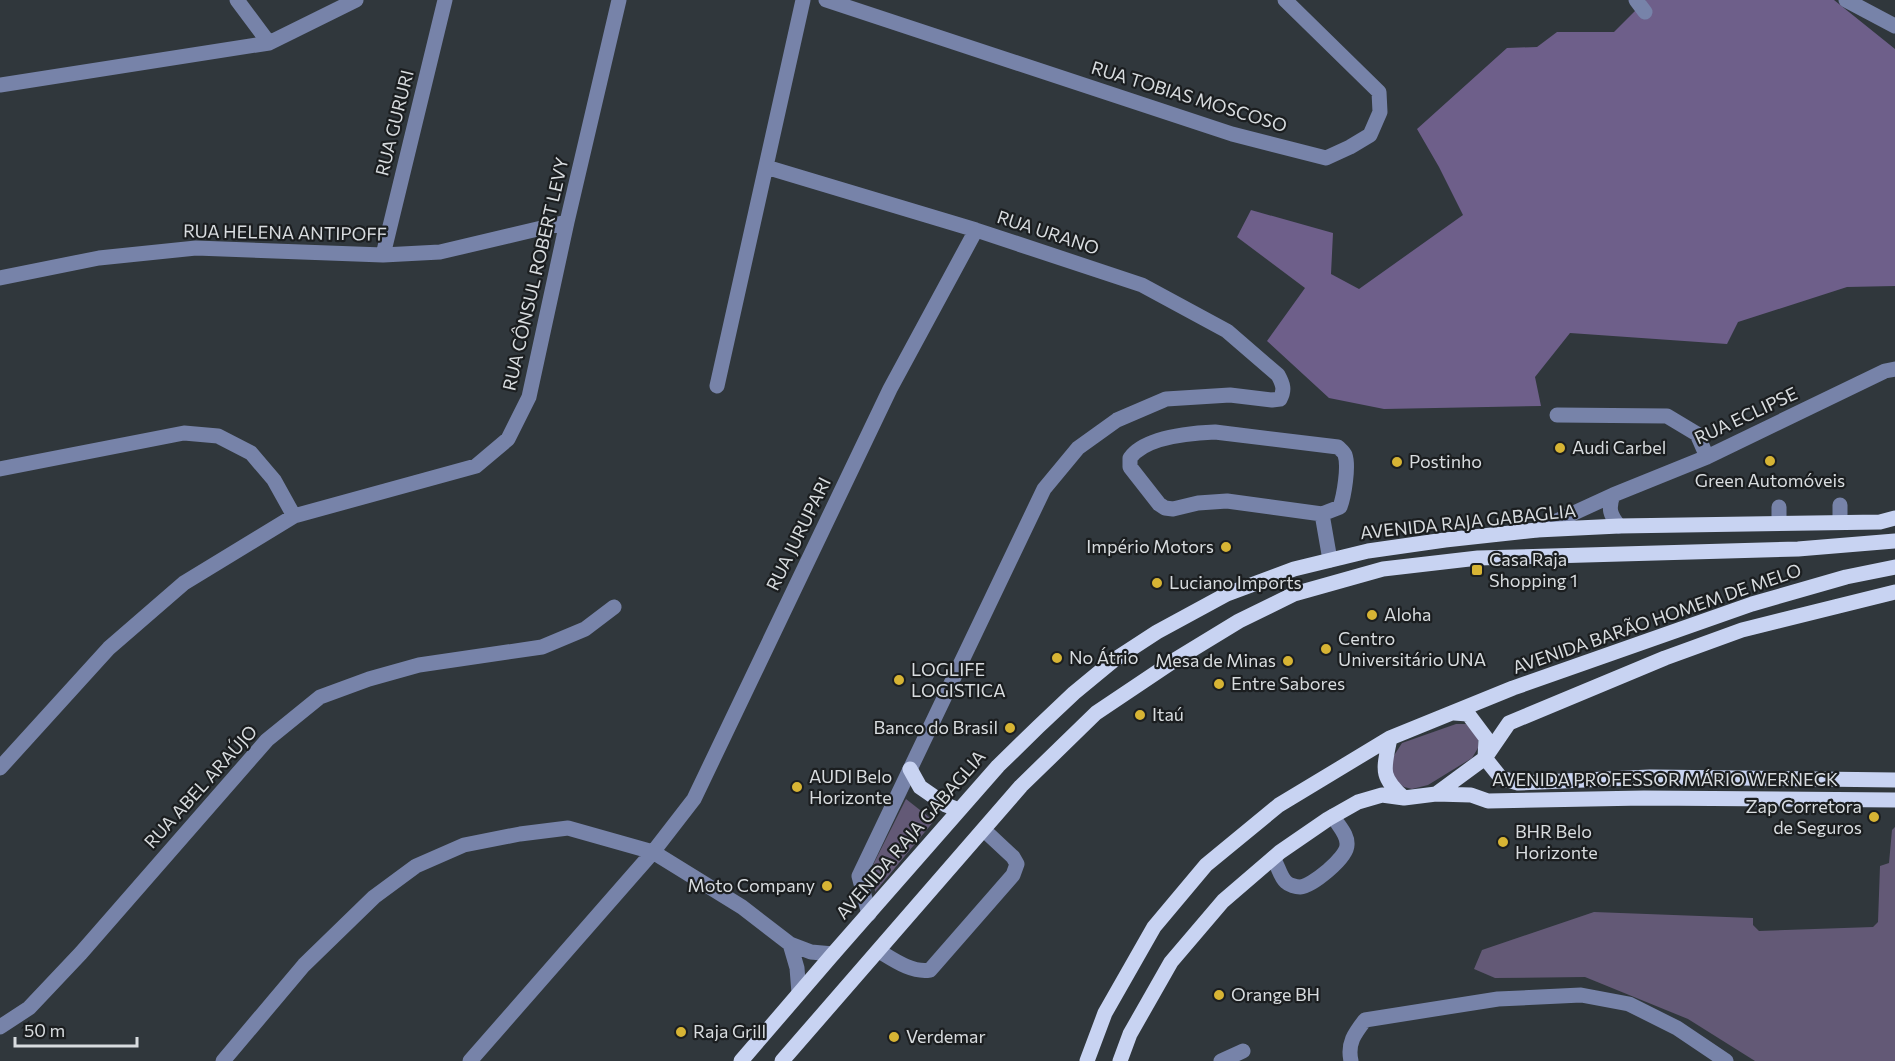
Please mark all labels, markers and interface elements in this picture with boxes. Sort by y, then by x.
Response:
street label: RUA TOBIAS MOSCOSO [1089,56,1290,136]
street label: RUA GURURI [370,67,418,178]
street label: RUA CÔNSUL ROBERT LEVY [497,155,573,393]
street label: RUA URANO [994,205,1102,259]
street label: RUA HELENA ANTIPOFF [183,219,387,245]
street label: RUA ECLIPSE [1691,382,1801,449]
place label: Audi Carbel [1572,436,1666,458]
marker: Audi Carbel [1553,441,1567,455]
place label: Postinho [1409,450,1482,472]
marker: Green Automóveis [1763,454,1777,468]
marker: Postinho [1390,455,1404,469]
place label: Green Automóveis [1695,469,1845,491]
street label: RUA JURUPARI [761,473,835,594]
street label: AVENIDA RAJA GABAGLIA [1359,499,1577,543]
place label: Império Motors [1086,535,1214,557]
marker: Império Motors [1219,540,1233,554]
place label: Casa Raja Shopping 1 [1489,548,1578,591]
street label: AVENIDA BARÃO HOMEM DE MELO [1509,558,1804,678]
marker: Casa Raja Shopping 1 [1470,563,1484,577]
place label: Luciano Imports [1169,571,1302,593]
marker: Luciano Imports [1150,576,1164,590]
place label: Aloha [1384,603,1431,625]
marker: Aloha [1365,608,1379,622]
place label: Centro Universitário UNA [1338,627,1486,670]
marker: Centro Universitário UNA [1319,642,1333,656]
place label: No Átrio [1069,646,1138,668]
place label: Mesa de Minas [1155,649,1276,671]
marker: No Átrio [1050,651,1064,665]
marker: Mesa de Minas [1281,654,1295,668]
place label: LOGLIFE LOGISTICA [911,658,1006,701]
place label: Entre Sabores [1231,672,1345,694]
marker: LOGLIFE LOGISTICA [892,673,906,687]
marker: Entre Sabores [1212,677,1226,691]
place label: Itaú [1152,703,1184,725]
marker: Itaú [1133,708,1147,722]
place label: Banco do Brasil [874,716,998,738]
street label: RUA ABEL ARAÚJO [139,720,261,852]
marker: Banco do Brasil [1003,721,1017,735]
street label: AVENIDA RAJA GABAGLIA [831,745,990,923]
place label: AUDI Belo Horizonte [809,765,892,808]
street label: AVENIDA PROFESSOR MÁRIO WERNECK [1492,768,1838,790]
marker: AUDI Belo Horizonte [790,780,804,794]
place label: Zap Corretora de Seguros [1745,795,1862,838]
marker: Zap Corretora de Seguros [1867,810,1881,824]
place label: BHR Belo Horizonte [1515,820,1598,863]
marker: BHR Belo Horizonte [1496,835,1510,849]
place label: Moto Company [687,874,815,896]
marker: Moto Company [820,879,834,893]
place label: Orange BH [1231,983,1320,1005]
marker: Orange BH [1212,988,1226,1002]
scale bar [15,1010,136,1048]
text: 50 m [24,1019,65,1041]
place label: Raja Grill [693,1020,766,1042]
marker: Raja Grill [674,1025,688,1039]
place label: Verdemar [906,1025,986,1047]
marker: Verdemar [887,1030,901,1044]

